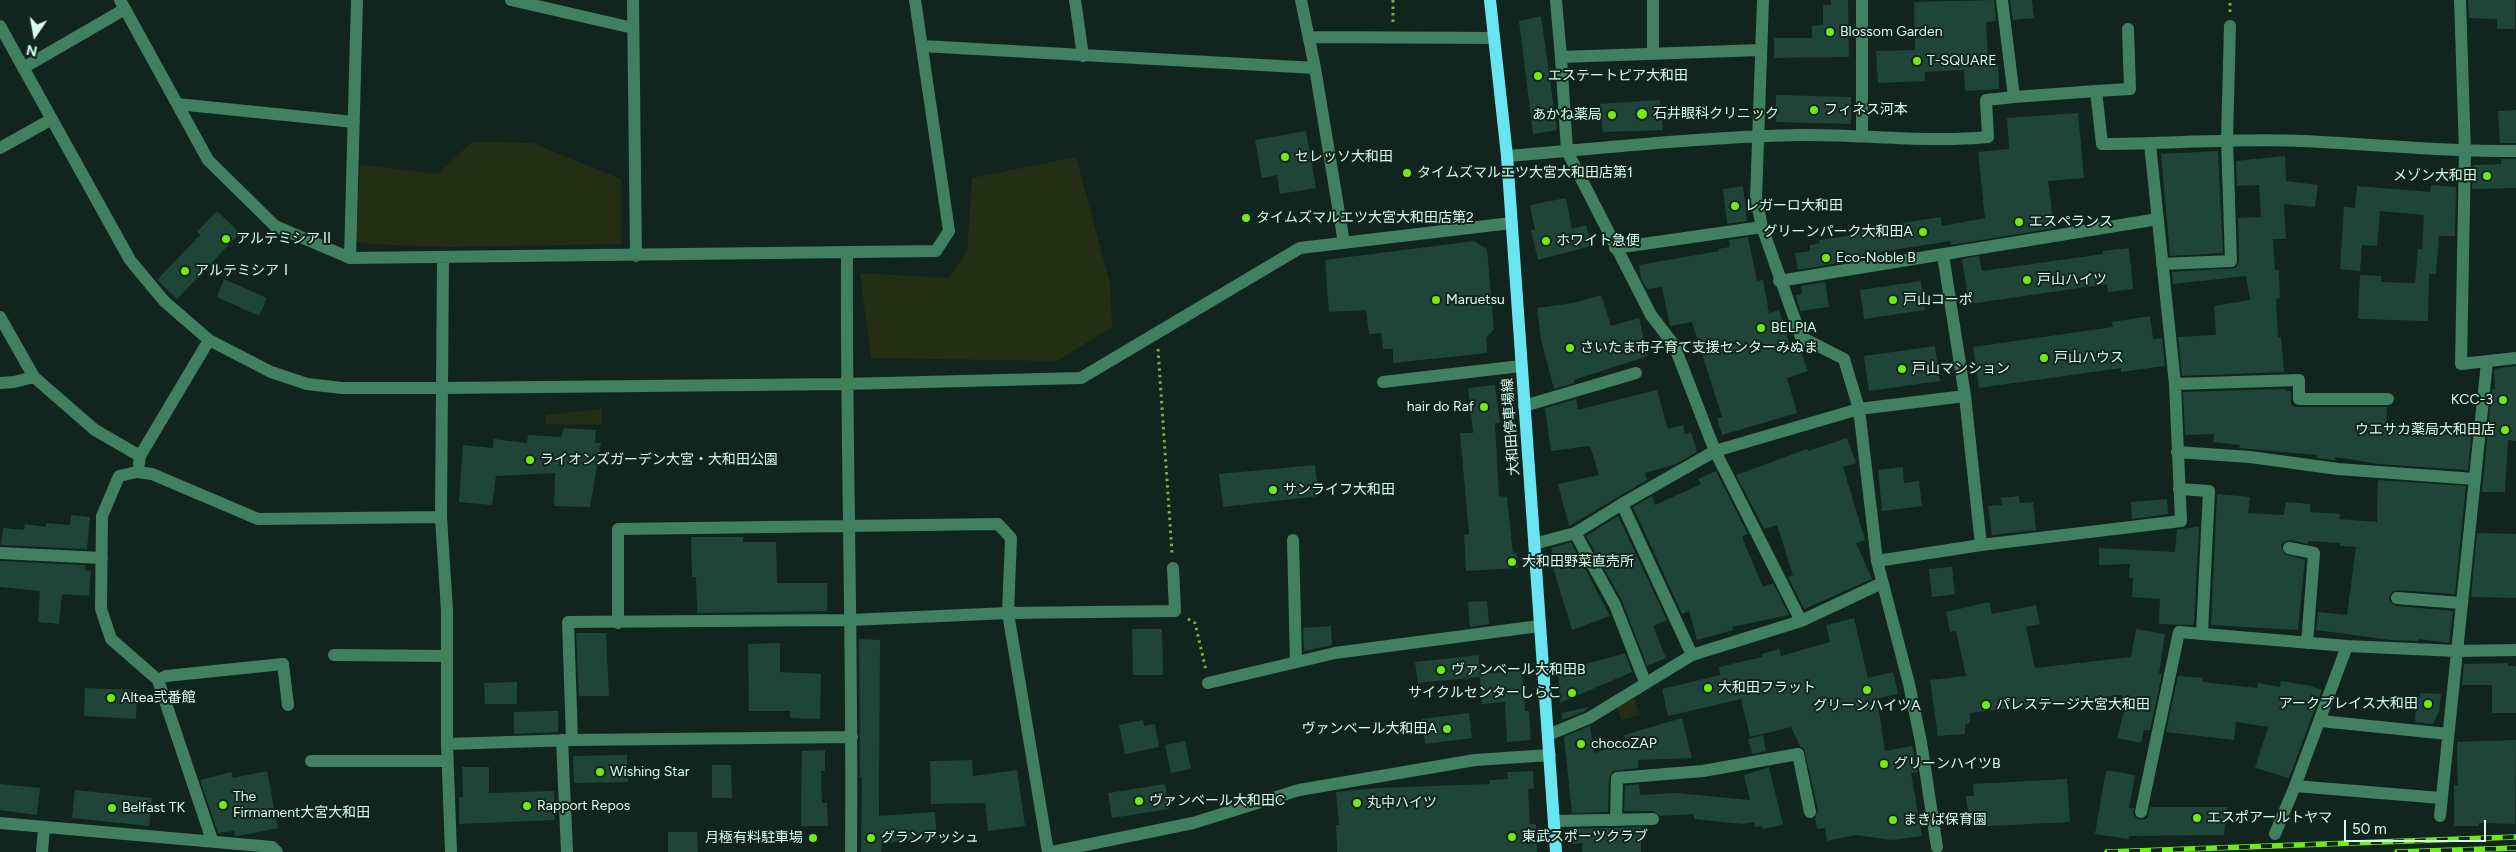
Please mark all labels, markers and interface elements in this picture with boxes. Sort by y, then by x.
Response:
north arrow [10,10,60,60]
place label: Blossom Garden [1840,24,1942,40]
marker: Blossom Garden [1824,26,1836,38]
text: N [25,41,39,60]
place label: T-SQUARE [1927,53,1997,69]
marker: T-SQUARE [1911,55,1923,67]
place label: エステートピア大和田 [1548,68,1688,84]
marker: エステートピア大和田 [1532,70,1544,82]
place label: フィネス河本 [1824,102,1908,118]
marker: フィネス河本 [1808,104,1820,116]
place label: 石井眼科クリニック [1653,106,1779,122]
place label: あかね薬局 [1532,107,1602,123]
marker: 石井眼科クリニック [1635,107,1649,121]
marker: あかね薬局 [1606,109,1618,121]
place label: セレッソ大和田 [1295,149,1393,165]
marker: セレッソ大和田 [1279,151,1291,163]
place label: タイムズマルエツ大宮大和田店第1 [1417,165,1633,181]
marker: タイムズマルエツ大宮大和田店第1 [1401,167,1413,179]
place label: メゾン大和田 [2393,168,2477,184]
marker: メゾン大和田 [2481,170,2493,182]
place label: レガーロ大和田 [1745,198,1843,214]
marker: レガーロ大和田 [1729,200,1741,212]
place label: タイムズマルエツ大宮大和田店第2 [1256,210,1474,226]
marker: タイムズマルエツ大宮大和田店第2 [1240,212,1252,224]
place label: エスペランス [2029,214,2113,230]
marker: エスペランス [2013,216,2025,228]
place label: グリーンパーク大和田A [1764,224,1913,240]
marker: グリーンパーク大和田A [1917,226,1929,238]
place label: アルテミシアⅡ [236,231,334,247]
marker: アルテミシアⅡ [220,233,232,245]
place label: ホワイト急便 [1556,233,1640,249]
marker: ホワイト急便 [1540,235,1552,247]
place label: Eco-Noble B [1836,250,1916,266]
marker: Eco-Noble B [1820,252,1832,264]
place label: アルテミシアⅠ [195,263,293,279]
marker: アルテミシアⅠ [179,265,191,277]
place label: 戸山ハイツ [2037,272,2107,288]
marker: 戸山ハイツ [2021,274,2033,286]
place label: Maruetsu [1446,292,1505,308]
place label: 戸山コーポ [1903,292,1973,308]
marker: Maruetsu [1430,294,1442,306]
marker: 戸山コーポ [1887,294,1899,306]
place label: BELPIA [1771,320,1816,336]
marker: BELPIA [1755,322,1767,334]
place label: さいたま市子育て支援センターみぬま [1580,340,1818,356]
marker: さいたま市子育て支援センターみぬま [1564,342,1576,354]
place label: 戸山ハウス [2054,350,2124,366]
marker: 戸山ハウス [2038,352,2050,364]
place label: 戸山マンション [1912,361,2010,377]
marker: 戸山マンション [1896,363,1908,375]
street label: 大和田停車場線 [1499,378,1523,476]
place label: KCC-3 [2451,392,2493,408]
marker: KCC-3 [2497,394,2509,406]
place label: hair do Raf [1407,399,1474,415]
marker: hair do Raf [1478,401,1490,413]
place label: ウエサカ薬局大和田店 [2355,422,2495,438]
marker: ウエサカ薬局大和田店 [2499,424,2511,436]
place label: ライオンズガーデン大宮・大和田公園 [540,452,778,468]
marker: ライオンズガーデン大宮・大和田公園 [524,454,536,466]
place label: サンライフ大和田 [1283,482,1395,498]
marker: サンライフ大和田 [1267,484,1279,496]
place label: 大和田野菜直売所 [1522,554,1634,570]
marker: 大和田野菜直売所 [1506,556,1518,568]
place label: ヴァンベール大和田B [1451,662,1586,678]
marker: ヴァンベール大和田B [1435,664,1447,676]
place label: 大和田フラット [1718,680,1816,696]
marker: 大和田フラット [1702,682,1714,694]
marker: グリーンハイツA [1861,684,1873,696]
place label: サイクルセンターしらこ [1408,685,1562,701]
marker: サイクルセンターしらこ [1566,687,1578,699]
place label: Altea弐番館 [121,690,196,706]
marker: Altea弐番館 [105,692,117,704]
place label: アークプレイス大和田 [2279,696,2418,712]
place label: パレステージ大宮大和田 [1996,697,2150,713]
place label: グリーンハイツA [1813,698,1921,714]
marker: アークプレイス大和田 [2422,698,2434,710]
marker: パレステージ大宮大和田 [1980,699,1992,711]
place label: ヴァンベール大和田A [1302,721,1437,737]
marker: ヴァンベール大和田A [1441,723,1453,735]
place label: chocoZAP [1591,736,1657,752]
marker: chocoZAP [1575,738,1587,750]
place label: グリーンハイツB [1894,756,2001,772]
marker: グリーンハイツB [1878,758,1890,770]
place label: Wishing Star [610,764,689,780]
marker: Wishing Star [594,766,606,778]
place label: The Firmament大宮大和田 [233,789,370,822]
place label: ヴァンベール大和田C [1149,793,1285,809]
marker: ヴァンベール大和田C [1133,795,1145,807]
place label: 丸中ハイツ [1367,795,1437,811]
marker: 丸中ハイツ [1351,797,1363,809]
place label: Rapport Repos [537,798,630,814]
marker: The Firmament大宮大和田 [217,799,229,811]
place label: Belfast TK [122,800,185,816]
marker: Rapport Repos [521,800,533,812]
marker: Belfast TK [106,802,118,814]
place label: エスポアールトヤマ [2207,810,2332,826]
scale bar [2346,810,2488,842]
place label: まきば保育園 [1903,812,1987,828]
marker: エスポアールトヤマ [2191,812,2203,824]
marker: まきば保育園 [1887,814,1899,826]
text: 50 m [2352,820,2387,838]
place label: 東武スポーツクラブ [1522,829,1648,845]
place label: 月極有料駐車場 [705,830,803,846]
place label: グランアッシュ [881,830,979,846]
marker: 東武スポーツクラブ [1506,831,1518,843]
marker: 月極有料駐車場 [807,832,819,844]
marker: グランアッシュ [865,832,877,844]

